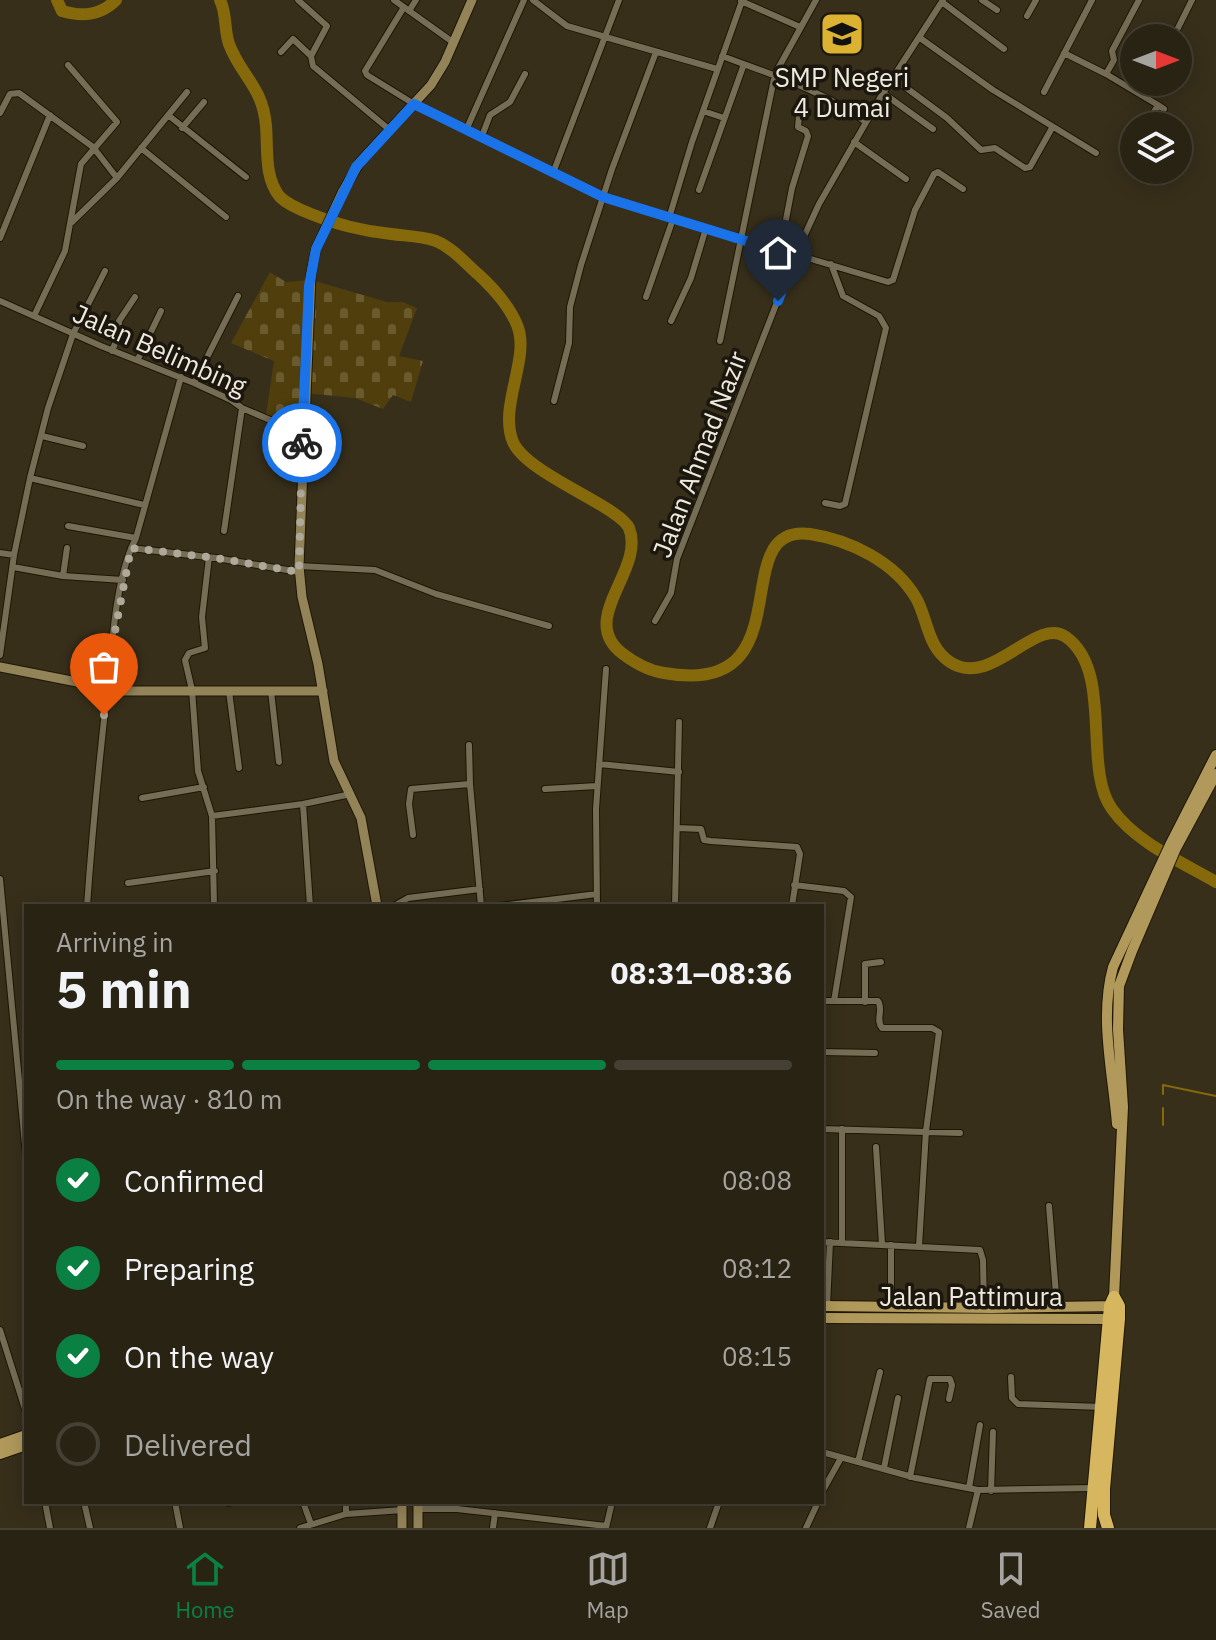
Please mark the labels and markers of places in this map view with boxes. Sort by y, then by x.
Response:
school or university icon: SMP Negeri 4 Dumai [818,10,866,58]
place label: SMP Negeri 4 Dumai [775,60,909,124]
pin [744,219,812,301]
pin [70,633,138,715]

